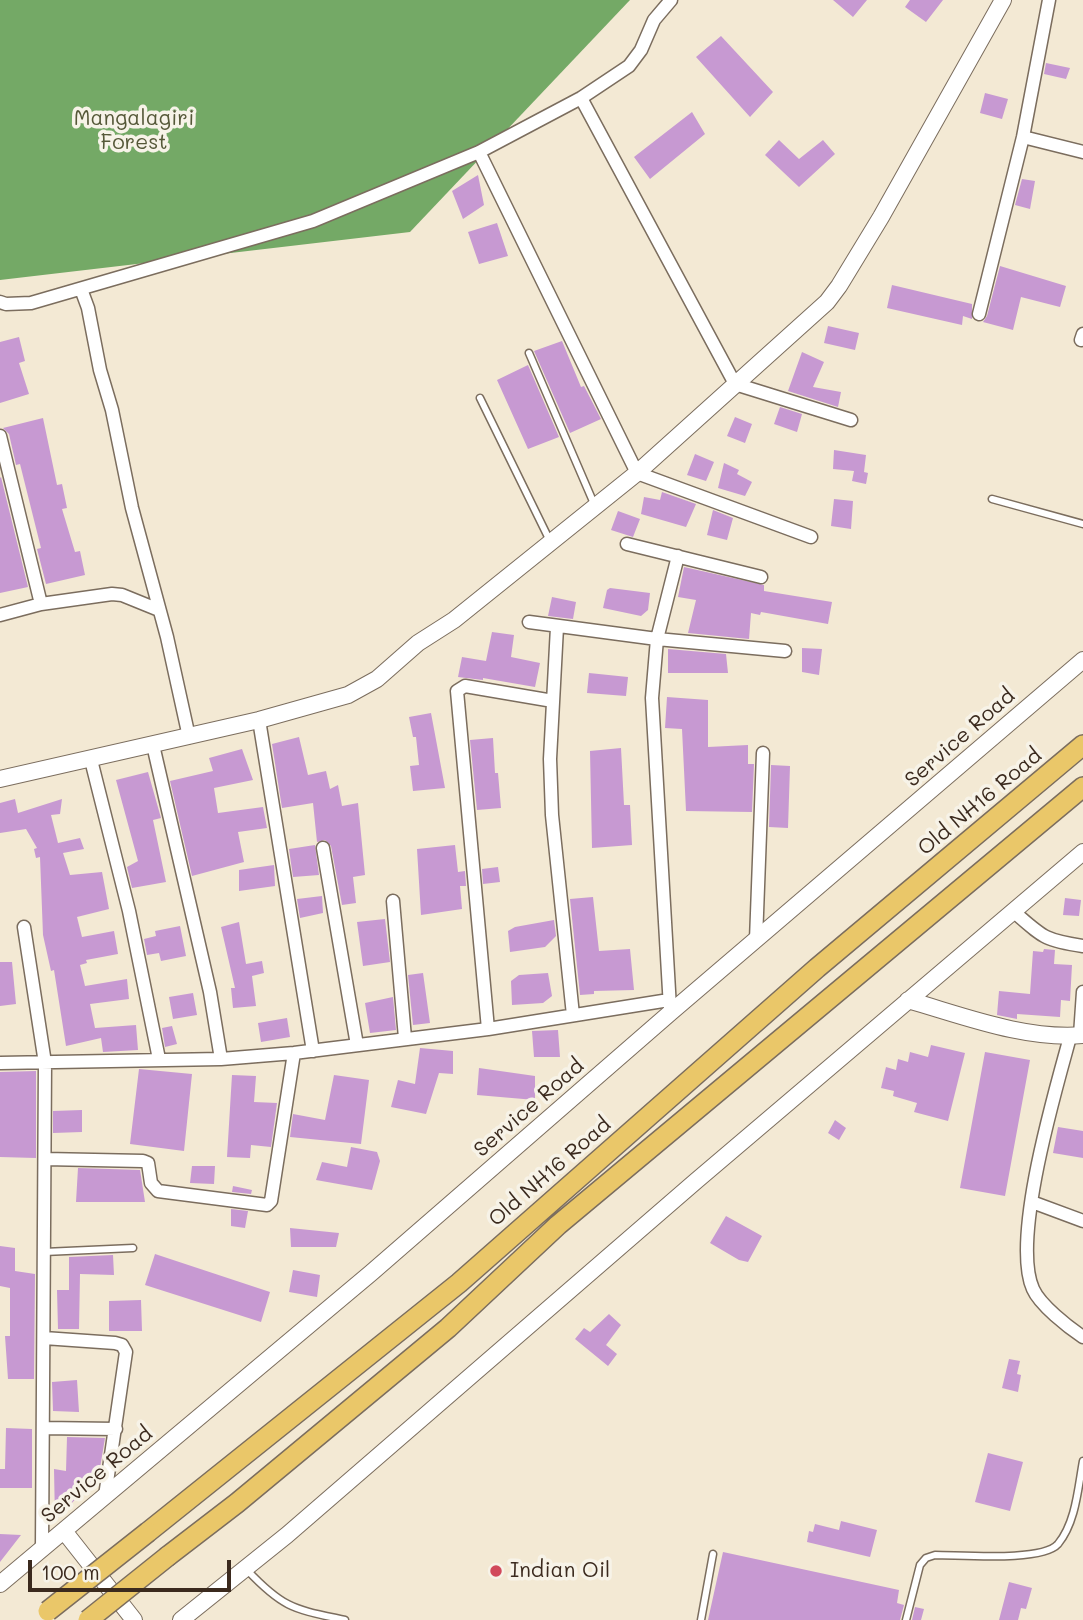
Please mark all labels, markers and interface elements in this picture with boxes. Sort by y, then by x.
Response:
park label: Mangalagiri Forest [74,106,194,156]
street label: Service Road [900,683,1020,793]
street label: Old NH16 Road [913,743,1047,861]
street label: Service Road [469,1053,589,1163]
street label: Old NH16 Road [484,1112,616,1232]
street label: Service Road [36,1421,158,1529]
scale bar [32,1546,234,1590]
text: 100 m [41,1558,100,1585]
place label: Indian Oil [510,1558,610,1584]
marker: Indian Oil [488,1563,504,1579]

